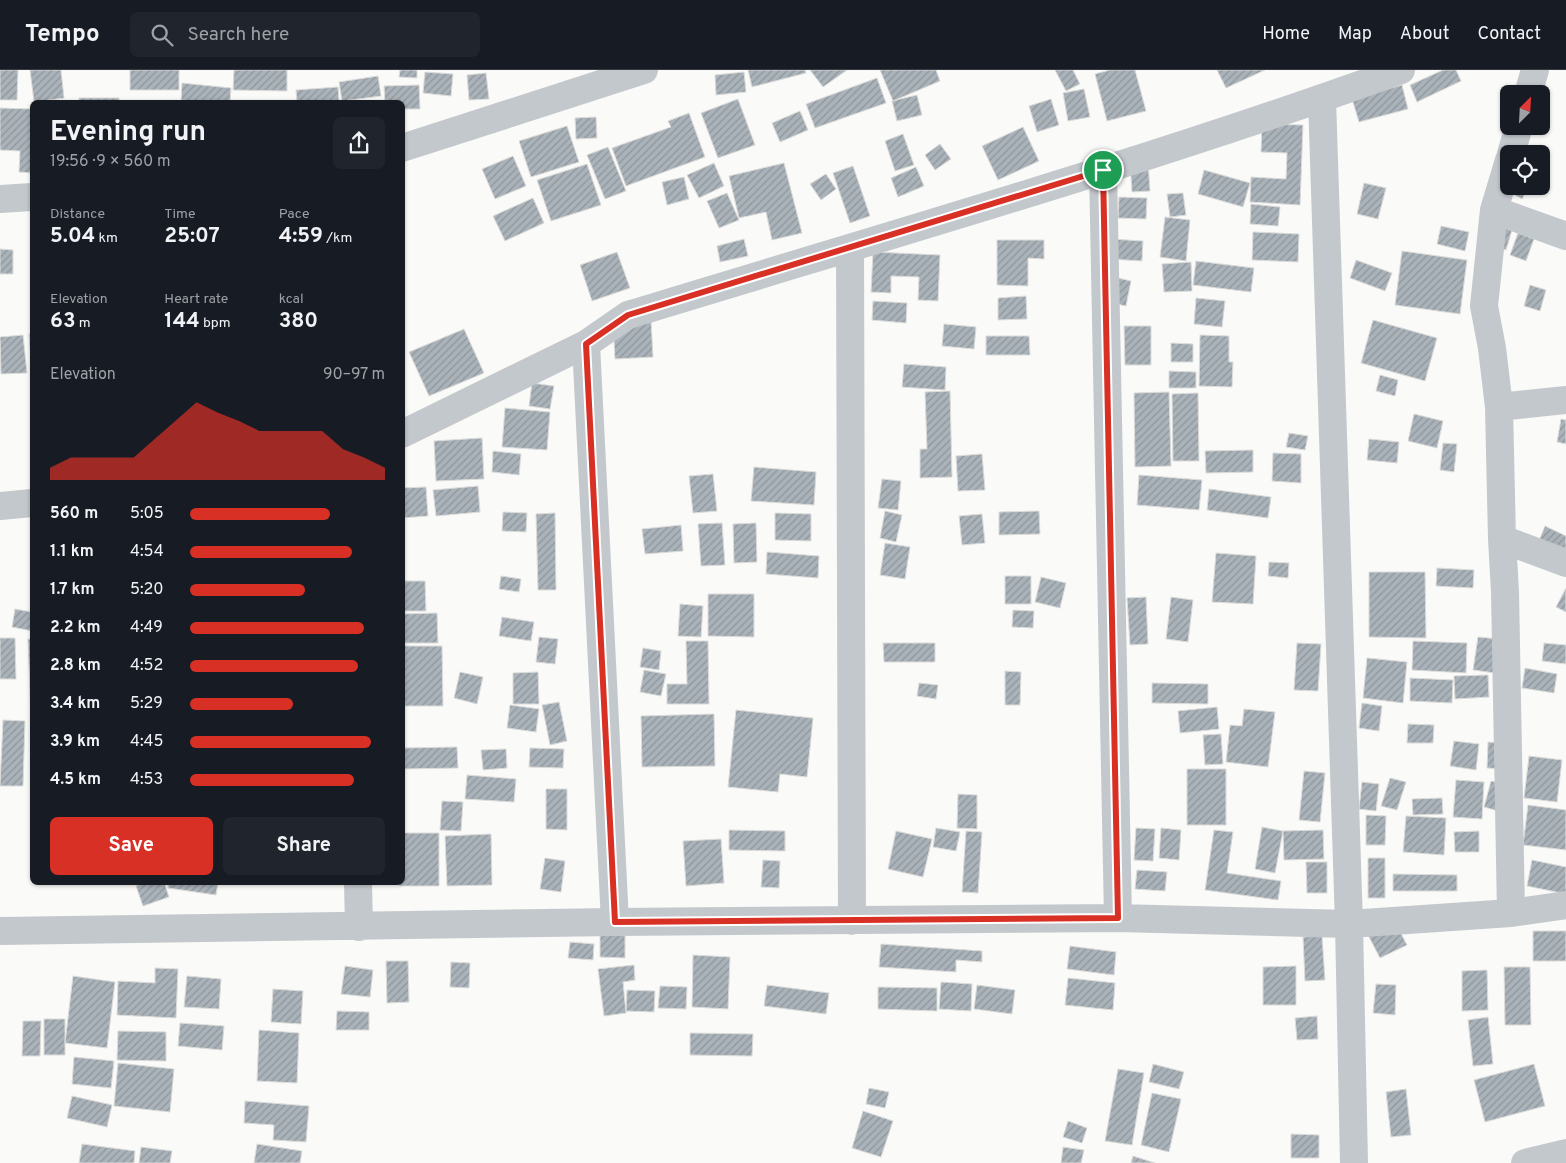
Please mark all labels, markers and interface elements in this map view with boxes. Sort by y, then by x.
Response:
search box [130,12,480,57]
text: Tempo [25,20,100,50]
icon: search [148,21,176,49]
text: Search here [188,23,289,47]
text: Home [1262,23,1310,46]
text: Map [1338,23,1372,46]
text: About [1400,23,1449,46]
text: Contact [1477,23,1541,46]
north arrow [1500,85,1550,135]
map controls [1500,85,1550,195]
text: Evening run [50,115,206,151]
button: share [333,117,385,169]
button: locate [1500,145,1550,195]
pin [1082,149,1124,191]
text: 19:56 · 9 × 560 m [50,152,171,172]
icon: arrive [1089,156,1117,184]
text: Distance [50,206,105,223]
text: Time [164,206,196,223]
text: Pace [279,206,309,223]
text: 5.04 [50,223,95,250]
text: 25:07 [164,223,220,250]
text: 4:59 [279,223,323,250]
text: km [95,230,118,247]
text: /km [323,230,352,247]
text: Elevation [50,291,108,308]
text: Heart rate [164,291,228,308]
text: kcal [279,291,304,308]
text: 63 [50,308,76,335]
text: 144 [164,308,200,335]
text: 380 [279,308,318,335]
text: m [76,315,91,332]
text: bpm [200,315,231,332]
text: Elevation [50,365,116,385]
text: 90–97 m [323,365,385,385]
text: 560 m [50,504,98,524]
text: 5:05 [130,504,164,524]
text: 1.1 km [50,542,94,562]
text: 4:54 [130,542,164,562]
text: 1.7 km [50,580,95,600]
text: 5:20 [130,580,164,600]
text: 2.2 km [50,618,100,638]
text: 4:49 [130,618,163,638]
text: 2.8 km [50,656,101,676]
text: 4:52 [130,656,163,676]
text: 3.4 km [50,694,100,714]
text: 5:29 [130,694,163,714]
text: 3.9 km [50,732,100,752]
text: 4:45 [130,732,163,752]
text: 4.5 km [50,770,101,790]
text: 4:53 [130,770,163,790]
button: Save [50,817,213,875]
button: Share [223,817,385,875]

